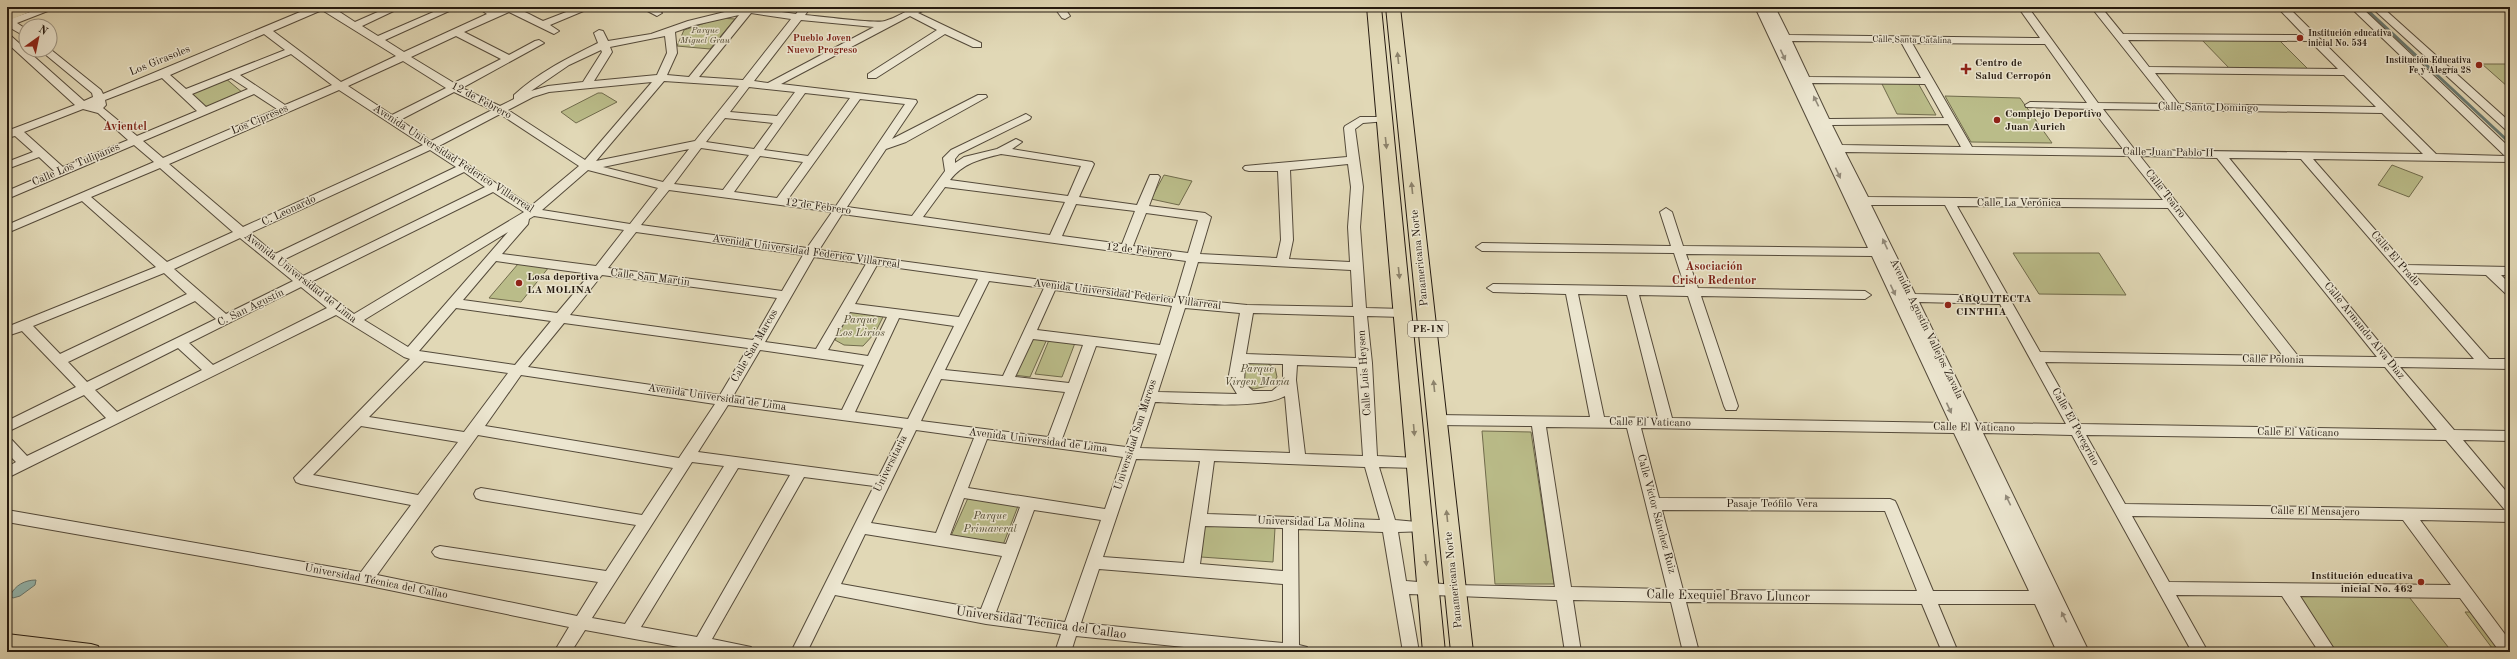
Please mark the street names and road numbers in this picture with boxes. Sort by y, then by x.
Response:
street label: Calle Santa Catalina [1872,35,1952,45]
street label: Los Girasoles [128,44,192,78]
street label: 12 de Febrero [449,81,513,121]
street label: Calle Santo Domingo [2158,102,2258,114]
street label: Los Cipreses [230,103,290,137]
street label: Avenida Universidad Federico Villarreal [371,103,535,215]
street label: Calle Los Tulipanes [31,141,122,188]
street label: Calle Juan Pablo II [2122,147,2214,159]
street label: Calle Teatro [2143,168,2187,220]
street label: C. Leonardo [260,194,318,228]
street label: 12 de Febrero [784,197,852,217]
street label: Calle La Verónica [1977,198,2062,209]
street label: Panamericana Norte [1409,209,1431,307]
street label: Calle El Prado [2368,229,2422,289]
street label: Avenida Universidad de Lima [242,231,359,326]
street label: Avenida Universidad Federico Villarreal [711,233,901,271]
street label: 12 de Febrero [1105,241,1173,261]
street label: Avenida Agustín Vallejos Zavala [1887,257,1965,401]
street label: Calle San Martin [610,268,690,288]
street label: Avenida Universidad Federico Villarreal [1032,278,1222,312]
street label: Calle Armando Alva Diaz [2322,280,2407,382]
street label: C. San Agustín [216,287,286,329]
street label: Calle San Marcos [730,307,780,384]
road number: PE-1N [1408,321,1448,337]
street label: Calle Luis Heysen [1357,330,1373,416]
street label: Calle Polonia [2242,354,2305,366]
street label: Universidad San Marcos [1113,378,1159,492]
street label: Avenida Universidad de Lima [647,383,787,413]
street label: Calle El Peregrino [2049,386,2101,468]
street label: Calle El Vaticano [1609,417,1691,429]
street label: Calle El Vaticano [1933,422,2015,434]
street label: Avenida Universidad de Lima [968,427,1109,455]
street label: Calle El Vaticano [2257,427,2339,439]
street label: Universitaria [872,433,910,494]
street label: Calle Víctor Sánchez Ruiz [1635,453,1677,575]
street label: Pasaje Teófilo Vera [1726,499,1818,510]
street label: Calle El Mensajero [2270,506,2360,518]
street label: Universidad La Molina [1257,516,1366,530]
street label: Panamericana Norte [1443,531,1465,629]
street label: Universidad Técnica del Callao [303,563,449,601]
street label: Calle Exequiel Bravo Lluncor [1646,588,1811,604]
street label: Universidad Técnica del Callao [955,605,1127,641]

